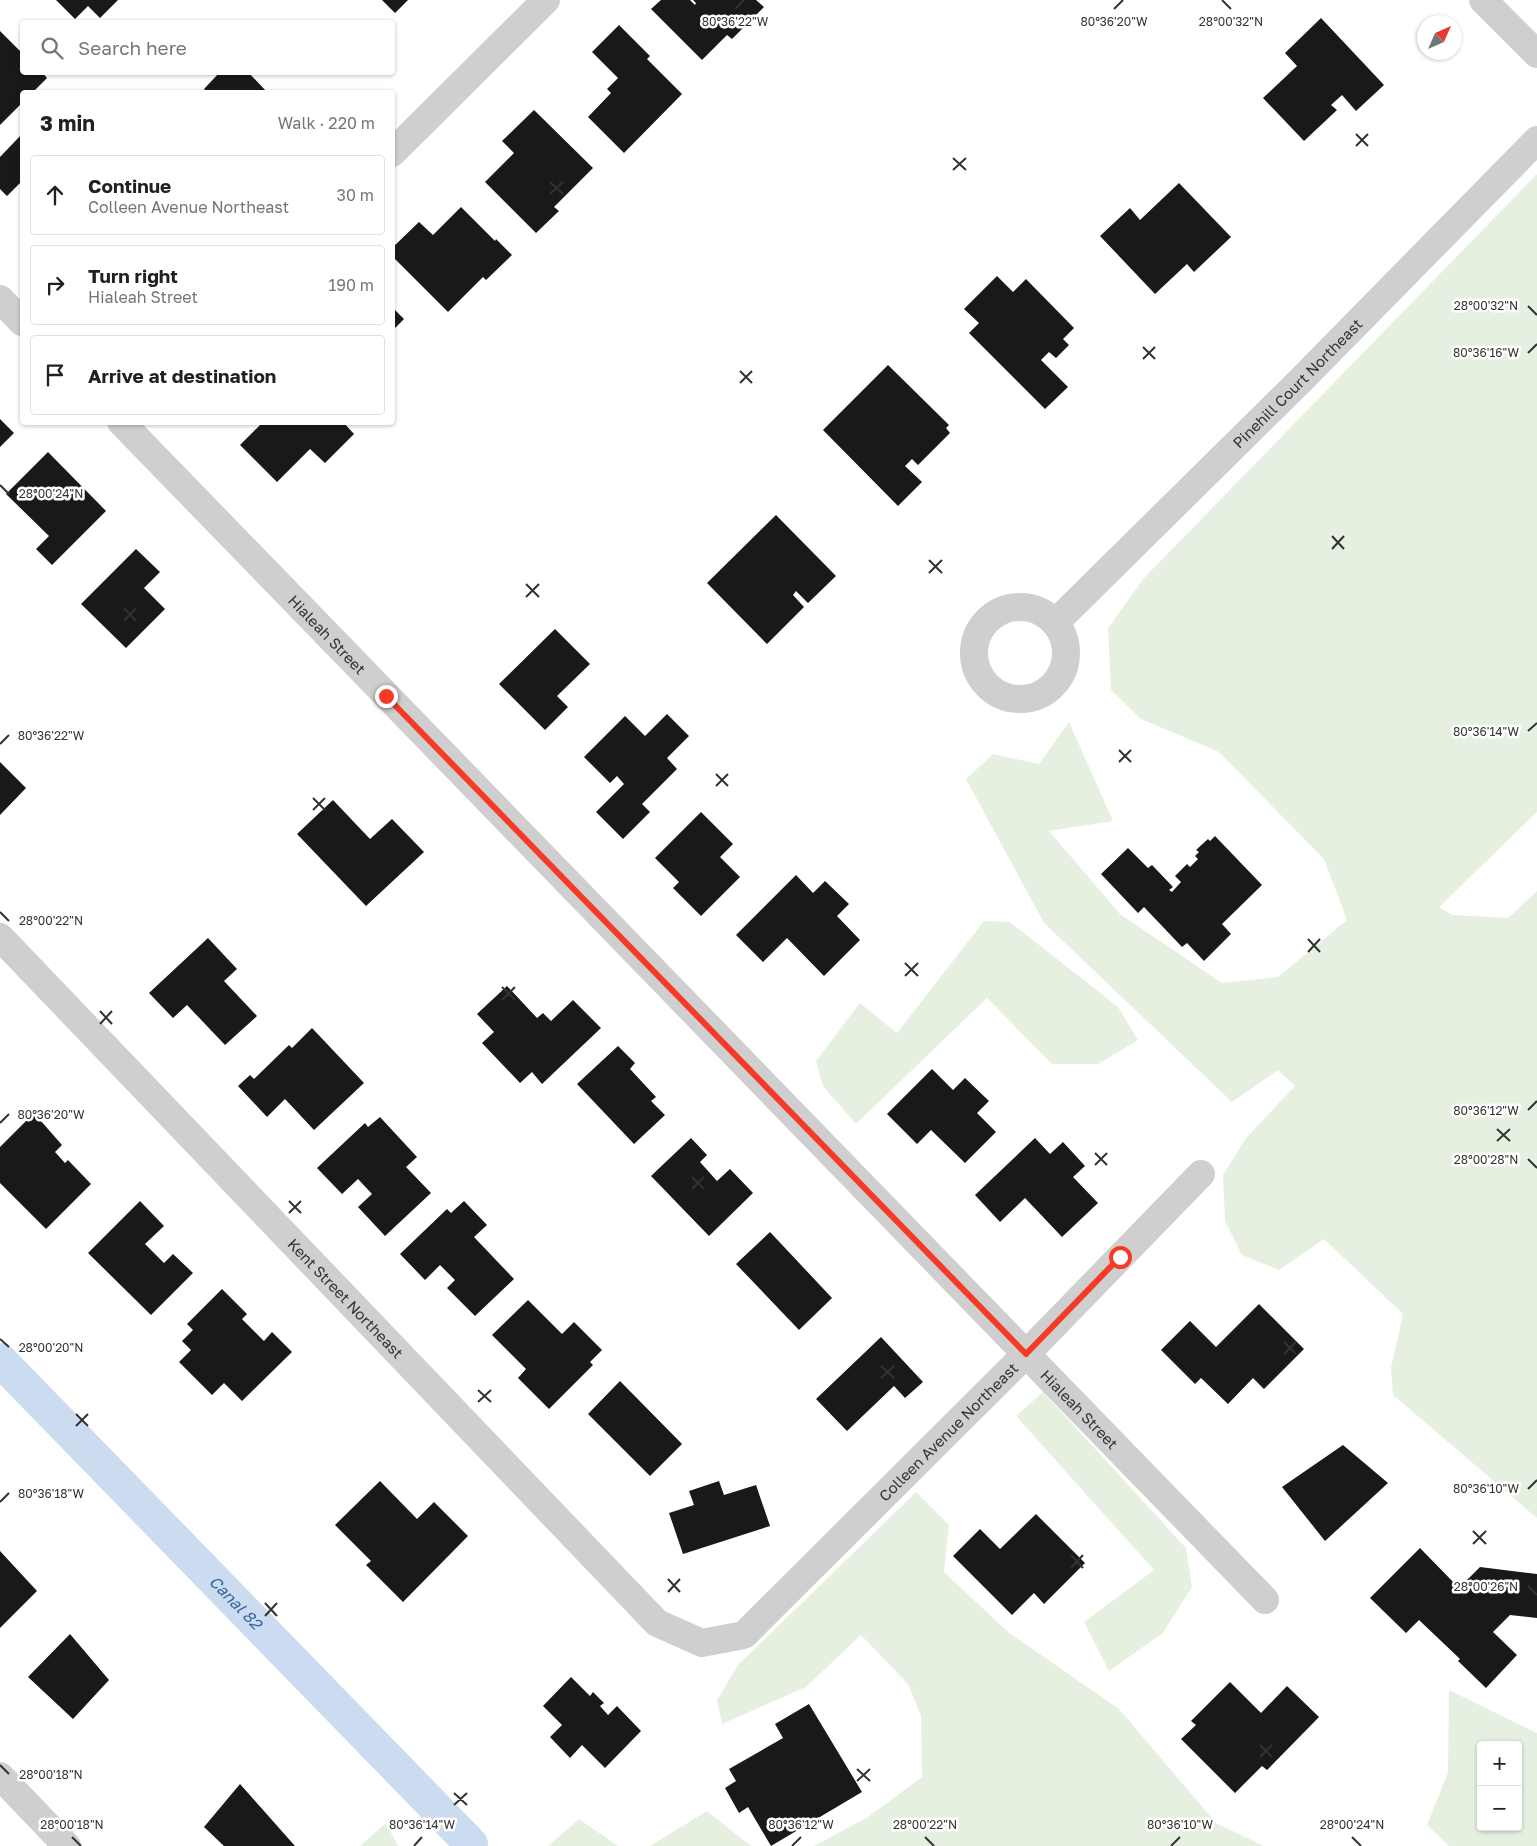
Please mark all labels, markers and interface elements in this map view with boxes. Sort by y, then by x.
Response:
text: 80°36'22"W [702,14,769,29]
text: 80°36'20"W [1080,14,1148,29]
text: 28°00'32"N [1199,14,1263,29]
north arrow [1417,15,1462,60]
search box [20,20,395,75]
icon: search [38,34,66,62]
text: Search here [78,36,187,59]
text: 3 min [40,110,95,136]
text: Walk · 220 m [278,113,375,133]
text: Continue [88,174,171,197]
icon: ahead [41,181,69,209]
text: 30 m [337,185,374,205]
text: Colleen Avenue Northeast [88,197,289,217]
text: Turn right [88,264,178,287]
icon: right [41,271,69,299]
text: 190 m [328,275,374,295]
text: Hialeah Street [88,287,198,307]
text: 28°00'32"N [1454,298,1518,313]
street label: Pinehill Court Northeast [1229,314,1366,451]
text: 80°36'16"W [1453,345,1519,360]
icon: arrive [41,361,69,389]
text: Arrive at destination [88,364,276,387]
text: 28°00'24"N [19,486,83,501]
street label: Hialeah Street [285,591,370,678]
route end [375,685,398,708]
text: 80°36'14"W [1453,724,1519,739]
text: 80°36'22"W [18,728,85,743]
text: 28°00'22"N [19,913,83,928]
text: 80°36'12"W [1453,1103,1519,1118]
text: 80°36'20"W [17,1107,85,1122]
text: 28°00'28"N [1454,1152,1518,1167]
street label: Kent Street Northeast [284,1235,407,1362]
route start [1109,1246,1132,1269]
text: 28°00'20"N [19,1340,83,1355]
street label: Colleen Avenue Northeast [875,1359,1021,1505]
street label: Hialeah Street [1037,1366,1122,1452]
text: 80°36'10"W [1453,1481,1520,1496]
text: 80°36'18"W [18,1486,84,1501]
water label: Canal 82 [205,1571,267,1634]
text: 28°00'26"N [1454,1579,1518,1594]
map controls [1477,1741,1522,1831]
button: + [1477,1741,1522,1786]
text: 28°00'18"N [19,1767,83,1782]
button: − [1477,1786,1522,1831]
text: 28°00'18"N [40,1817,104,1832]
text: 80°36'14"W [389,1817,455,1832]
text: 80°36'12"W [768,1817,834,1832]
text: 28°00'22"N [893,1817,957,1832]
text: 80°36'10"W [1147,1817,1214,1832]
text: 28°00'24"N [1320,1817,1384,1832]

